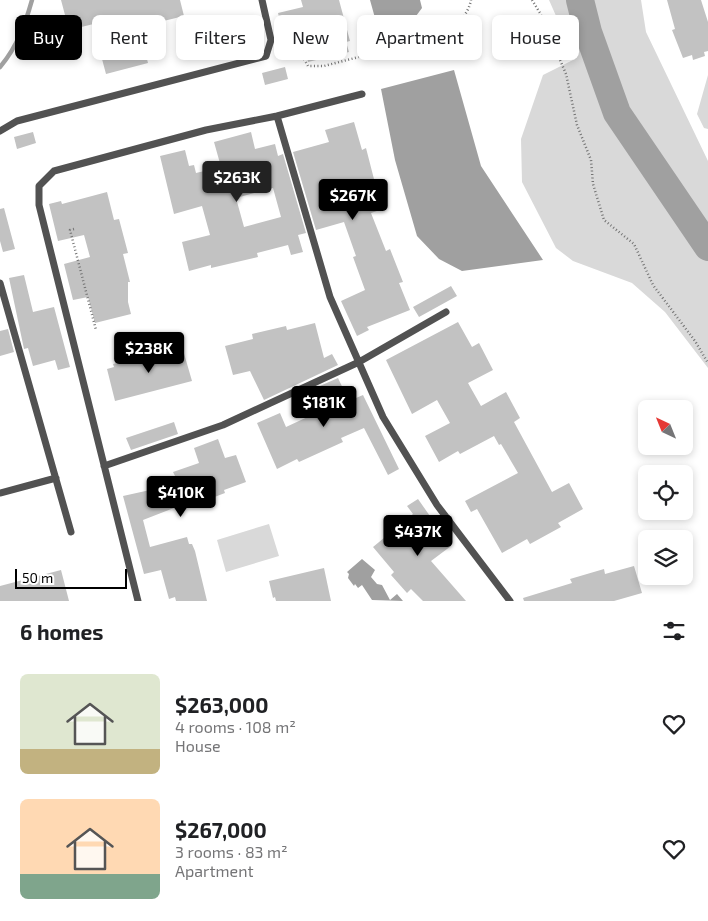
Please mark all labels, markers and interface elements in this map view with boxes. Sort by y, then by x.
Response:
chip: Buy [15,15,82,60]
chip: Rent [92,15,166,60]
chip: Filters [176,15,264,60]
chip: New [274,15,347,60]
chip: Apartment [357,15,482,60]
chip: House [492,15,579,60]
pin: $263K [202,160,272,203]
text: $263K [213,167,261,186]
pin: $267K [318,178,388,221]
text: $267K [330,185,376,204]
pin: $238K [114,332,184,374]
text: $238K [125,338,173,357]
pin: $181K [289,386,359,428]
text: $181K [302,392,346,411]
north arrow [638,400,692,455]
map controls [638,400,693,585]
button: locate [638,465,693,520]
pin: $410K [146,476,216,518]
text: $410K [158,482,204,501]
pin: $437K [383,514,453,557]
text: $437K [394,521,442,540]
button: layers [638,530,693,585]
scale bar [15,566,128,589]
text: 50 m [22,569,53,586]
icon: filters [660,617,688,645]
text: 6 homes [20,619,103,644]
text: $263,000 [175,692,269,717]
icon: home [60,694,120,754]
icon: heart [660,710,688,738]
text: 4 rooms · 108 m² [175,717,296,736]
text: House [175,736,221,755]
text: $267,000 [175,817,267,842]
icon: home [60,819,120,879]
icon: heart [660,835,688,863]
text: 3 rooms · 83 m² [175,842,288,861]
text: Apartment [175,861,254,880]

